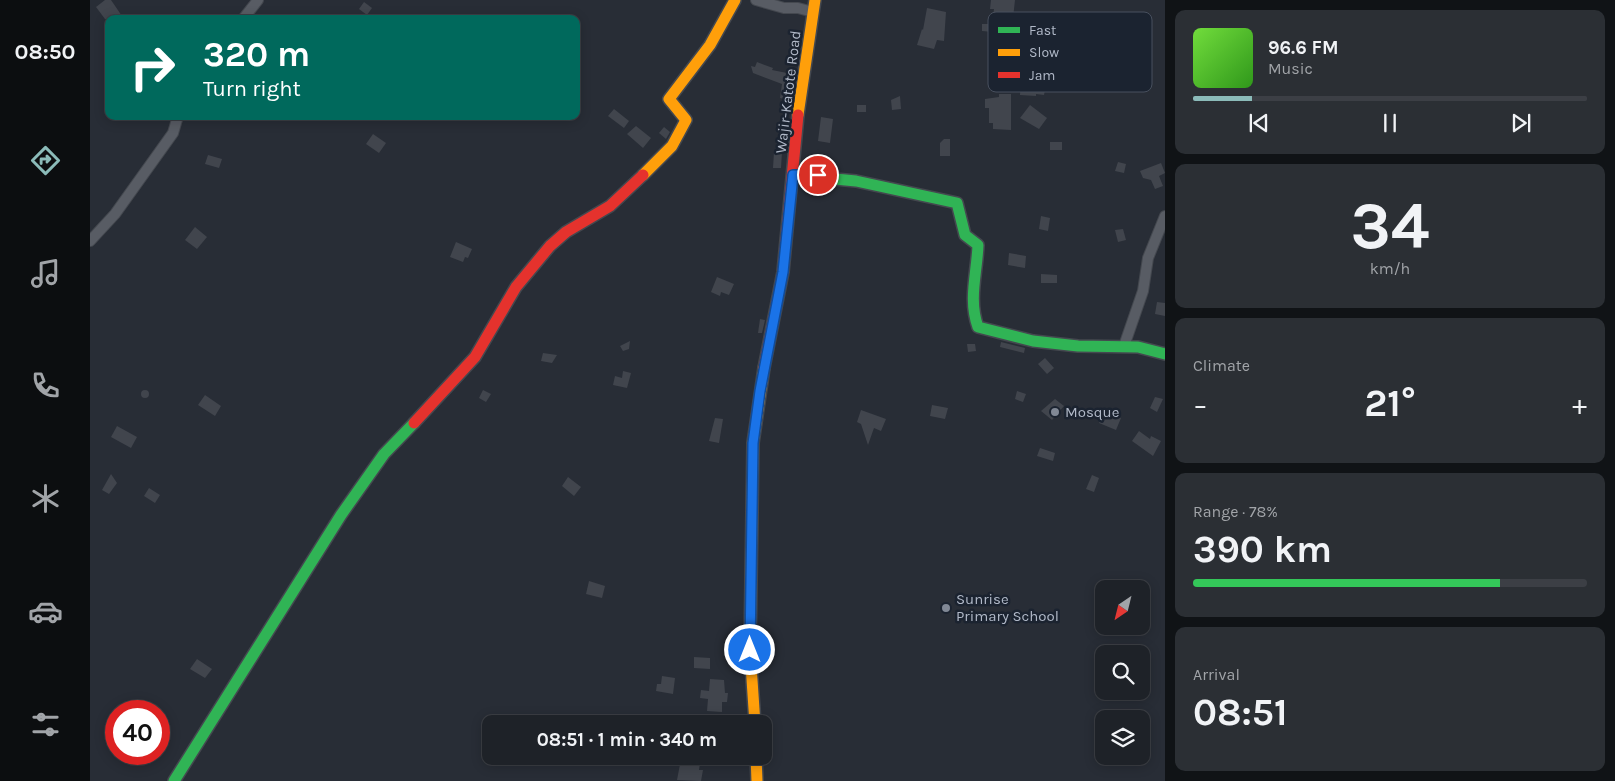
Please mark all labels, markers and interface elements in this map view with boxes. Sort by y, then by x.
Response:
legend [988,12,1152,92]
text: Fast [1029,22,1056,39]
street label: Wajir-Katote Road [772,30,804,154]
text: 320 m [203,34,310,75]
icon: right [120,35,185,100]
text: 96.6 FM [1268,37,1339,59]
text: 08:50 [15,39,75,65]
text: Slow [1029,44,1059,61]
text: Music [1268,59,1313,78]
text: Jam [1029,67,1055,84]
text: Turn right [203,76,301,102]
icon: previous [1245,109,1273,137]
icon: pause [1376,109,1404,137]
icon: next [1507,109,1535,137]
icon: directions [28,143,63,178]
pin [797,154,839,196]
icon: arrive [804,161,832,189]
text: 34 [1350,188,1430,264]
icon: music [28,256,63,291]
text: km/h [1370,259,1410,278]
text: Climate [1193,356,1250,375]
icon: phone [28,368,63,403]
text: 21° [1364,381,1416,426]
text: − [1193,388,1208,421]
text: + [1572,388,1587,421]
place label: Mosque [1065,403,1119,421]
marker: Mosque [1049,406,1061,418]
icon: climate [28,481,63,516]
text: Range · 78% [1193,502,1278,521]
text: 390 km [1193,527,1332,572]
north arrow [1095,580,1150,635]
map controls [1095,580,1150,765]
place label: Sunrise Primary School [956,590,1059,625]
icon: car [28,594,63,629]
marker: Sunrise Primary School [940,602,952,614]
position arrow [723,623,775,675]
button: search [1095,645,1150,700]
text: Arrival [1193,665,1240,684]
text: 08:51 [1193,690,1288,735]
speed limit sign: 40 [105,700,170,765]
icon: filters [28,707,63,742]
button: layers [1095,710,1150,765]
text: 08:51 · 1 min · 340 m [537,729,717,751]

